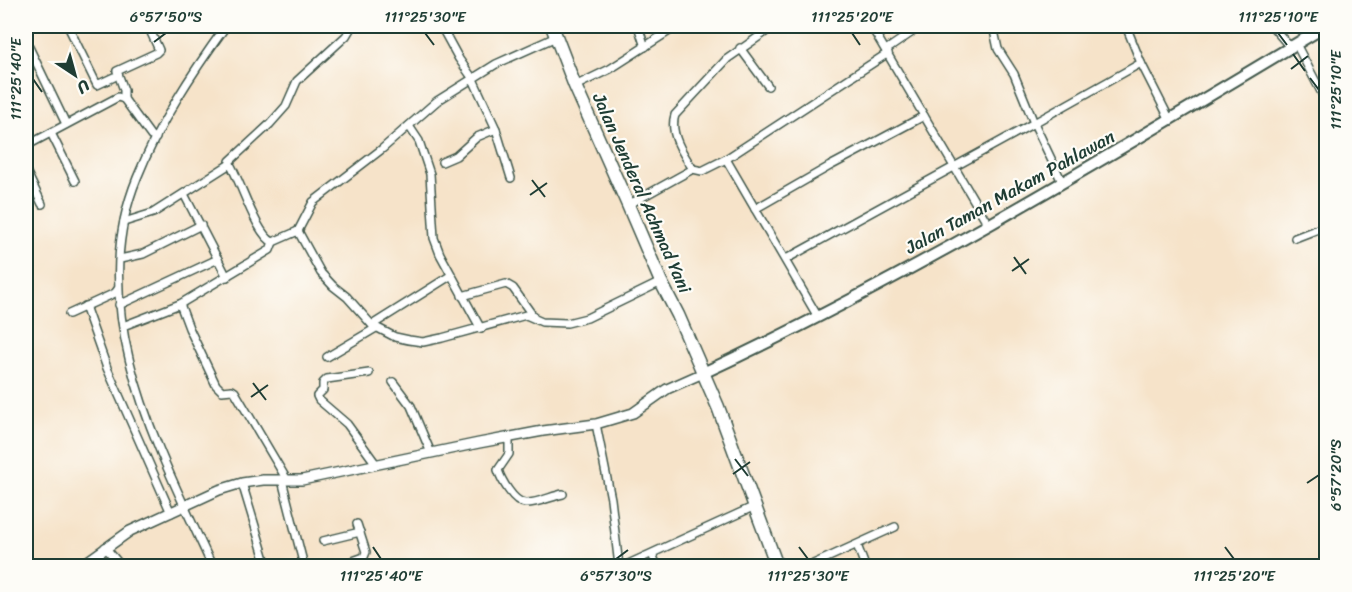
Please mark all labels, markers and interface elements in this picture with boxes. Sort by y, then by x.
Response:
text: 6°57'50"S [130,4,203,30]
text: 111°25'30"E [384,4,467,30]
text: 111°25'20"E [811,4,895,30]
text: 111°25'10"E [1238,4,1319,30]
text: 111°25'40"E [3,36,29,120]
north arrow [45,45,105,105]
text: 111°25'10"E [1323,49,1349,130]
text: U [70,72,96,102]
street label: Jalan Jenderal Achmad Yani [583,87,701,299]
street label: Jalan Taman Makam Pahlawan [898,121,1121,264]
text: 6°57'20"S [1323,438,1349,511]
text: 111°25'40"E [340,563,424,589]
text: 6°57'30"S [580,563,652,589]
text: 111°25'30"E [767,563,850,589]
text: 111°25'20"E [1193,563,1277,589]

